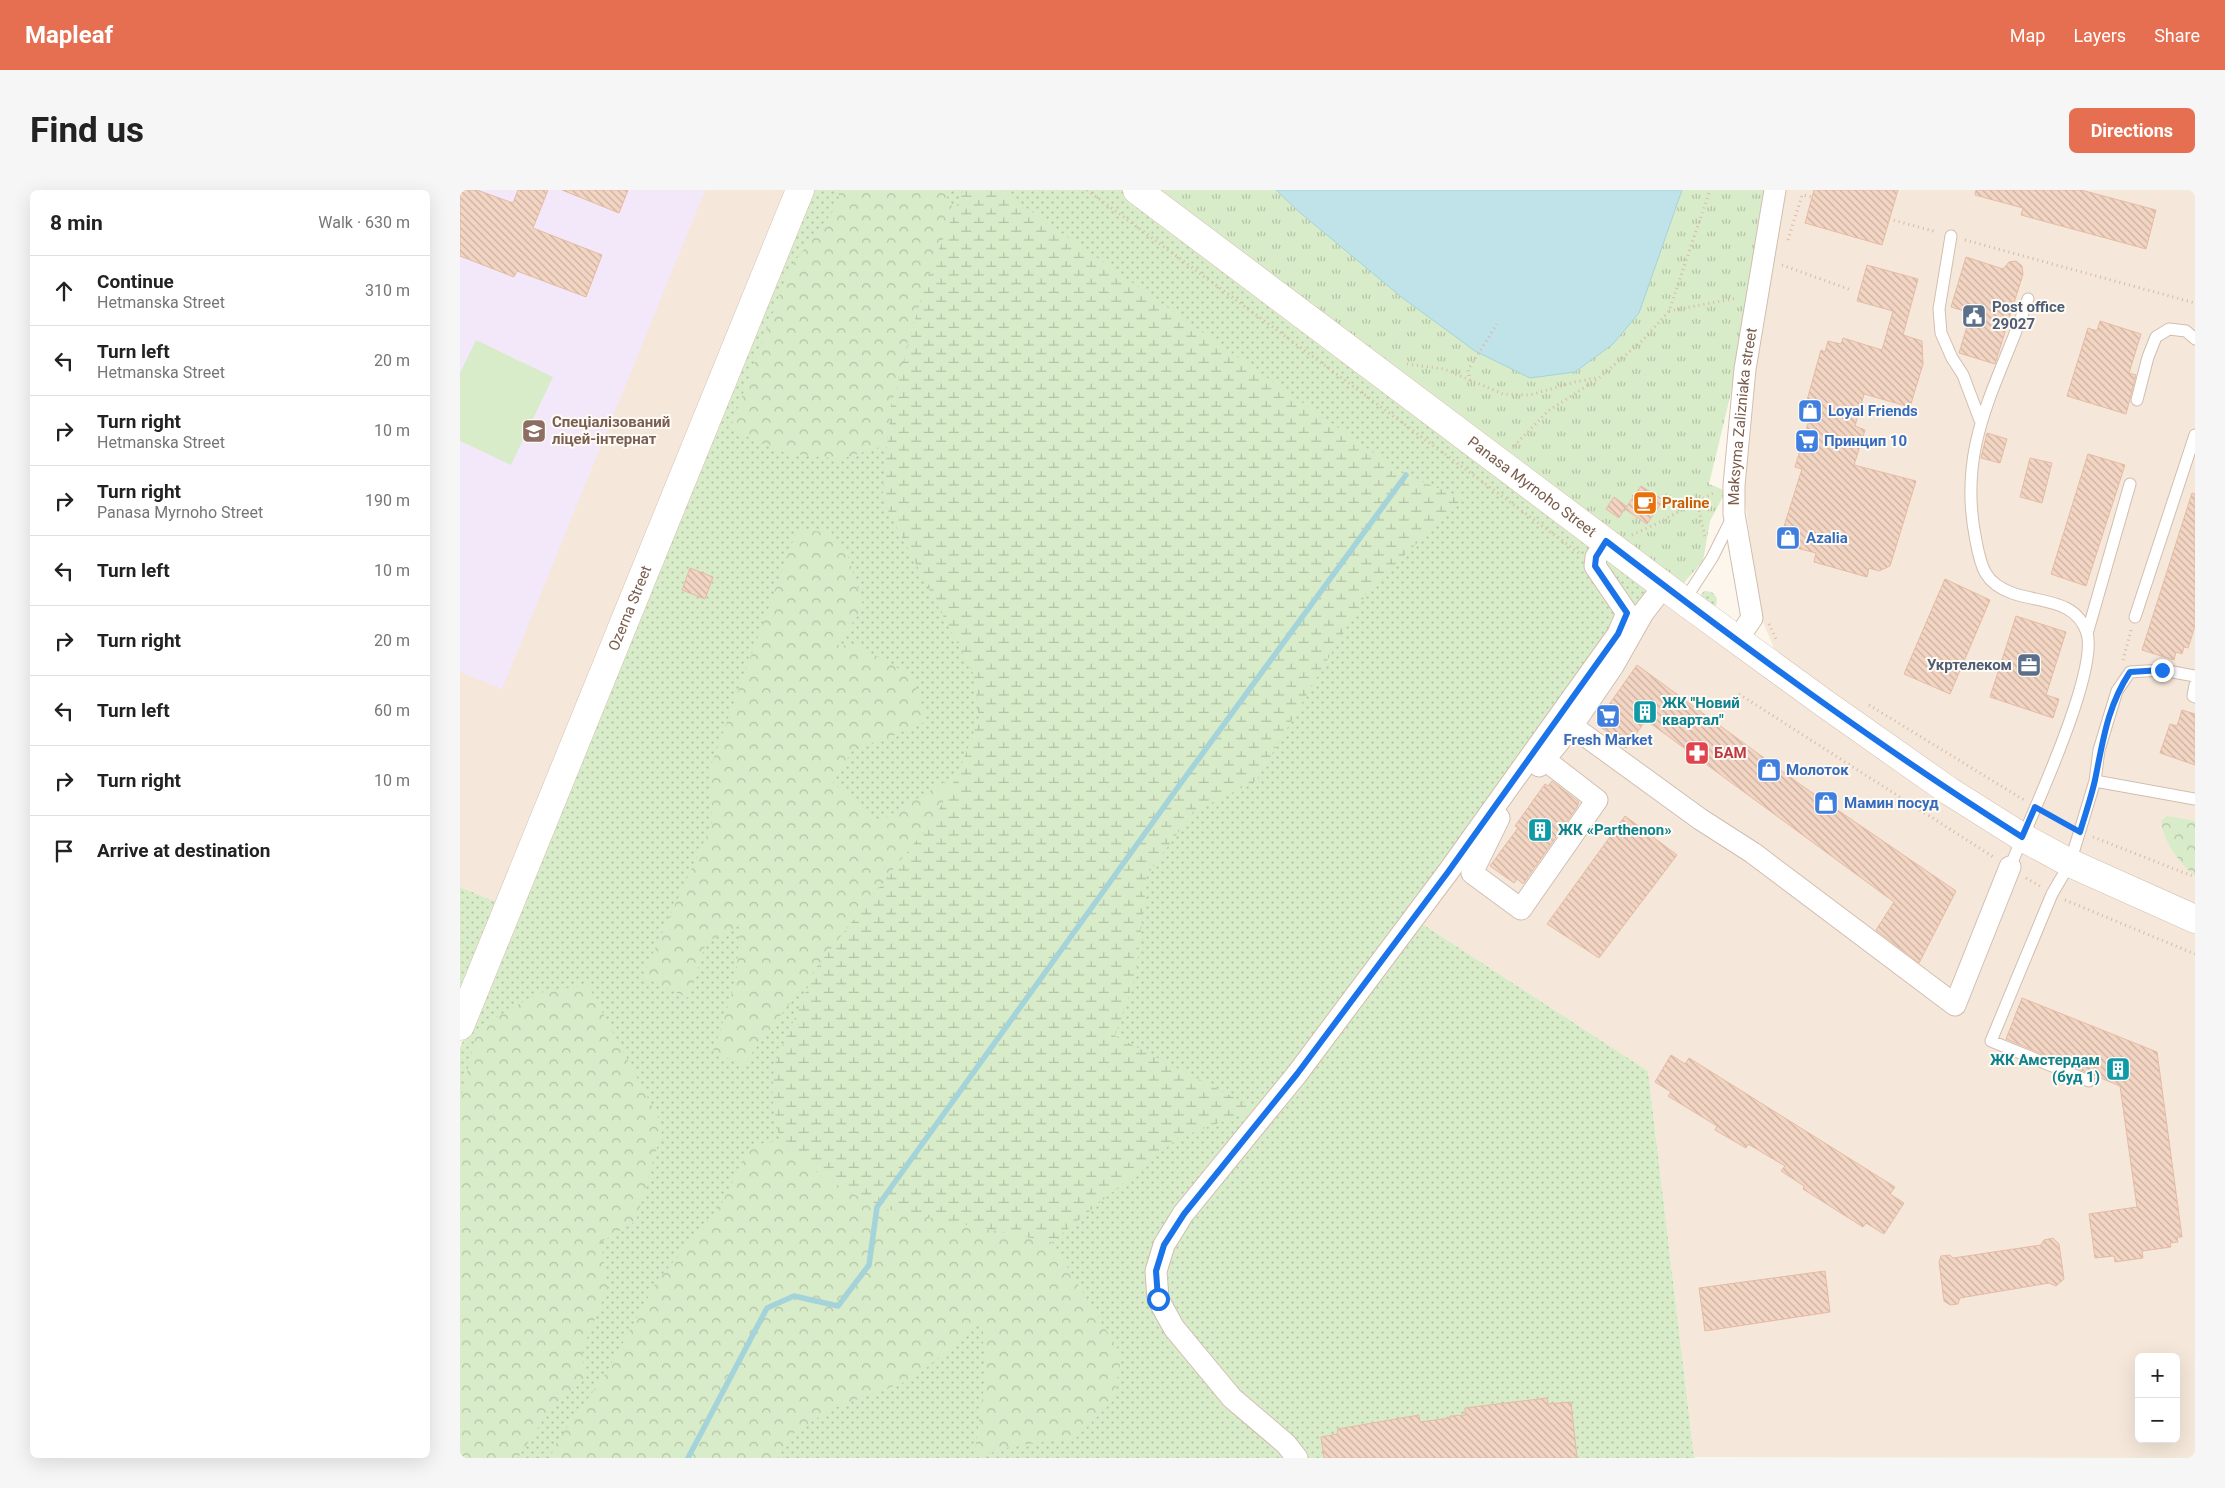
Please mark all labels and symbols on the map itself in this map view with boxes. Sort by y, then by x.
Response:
place label: Post office 29027 [1992,298,2065,333]
public building icon: Post office 29027 [1961,303,1987,329]
street label: Maksyma Zalizniaka street [1725,326,1761,506]
shop icon: Loyal Friends [1797,398,1823,424]
place label: Loyal Friends [1828,402,1918,420]
place label: Спеціалізований ліцей-інтернат [552,413,670,448]
school or university icon: Спеціалізований ліцей-інтернат [521,418,547,444]
supermarket icon: Принцип 10 [1794,428,1820,454]
place label: Принцип 10 [1824,432,1907,450]
street label: Panasa Myrnoho Street [1464,433,1600,541]
cafe icon: Praline [1632,490,1658,516]
place label: Praline [1662,494,1709,512]
shop icon: Azalia [1775,525,1801,551]
place label: Azalia [1806,529,1848,547]
street label: Ozerna Street [605,563,655,654]
office icon: Укртелеком [2016,652,2042,678]
place label: Укртелеком [1927,656,2012,674]
route end [2151,659,2174,682]
place label: ЖК "Новий квартал" [1662,694,1740,729]
building icon: ЖК "Новий квартал" [1632,699,1658,725]
supermarket icon: Fresh Market [1595,703,1621,729]
place label: Fresh Market [1563,731,1653,749]
pharmacy icon: БАМ [1684,740,1710,766]
place label: БАМ [1714,744,1747,762]
shop icon: Молоток [1756,757,1782,783]
place label: Молоток [1786,761,1849,779]
shop icon: Мамин посуд [1813,790,1839,816]
place label: Мамин посуд [1844,794,1939,812]
building icon: ЖК «Parthenon» [1527,817,1553,843]
place label: ЖК «Parthenon» [1558,821,1672,839]
place label: ЖК Амстердам (буд 1) [1990,1051,2100,1086]
building icon: ЖК Амстердам (буд 1) [2105,1056,2131,1082]
route start [1147,1288,1170,1311]

